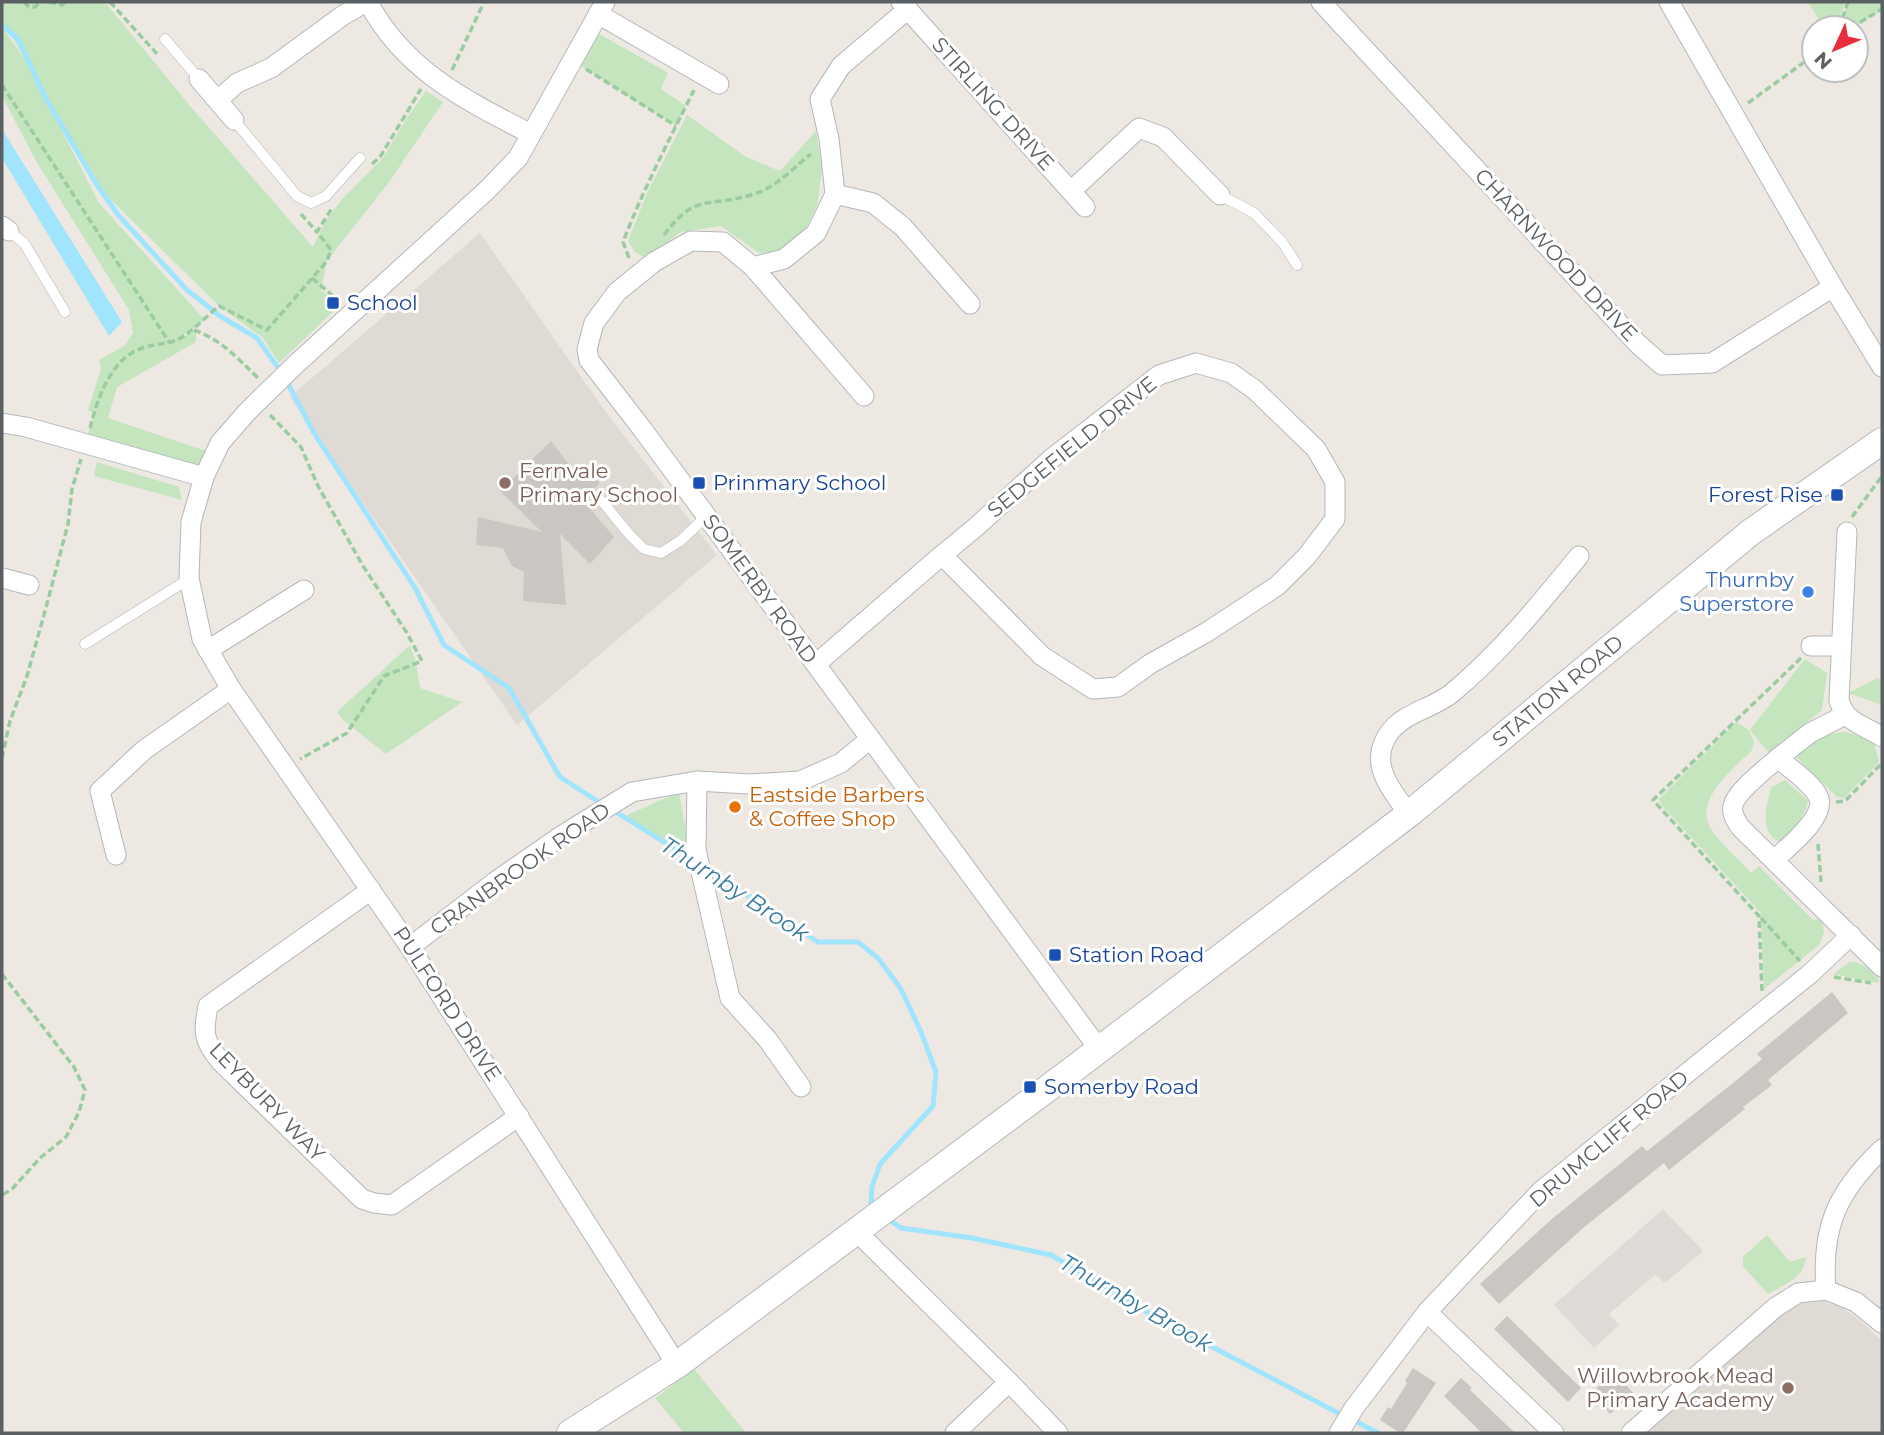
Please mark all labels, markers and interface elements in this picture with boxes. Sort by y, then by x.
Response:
north arrow [1800,14,1870,84]
street label: STIRLING DRIVE [927,32,1060,175]
text: N [1810,47,1837,74]
street label: CHARNWOOD DRIVE [1470,163,1643,346]
place label: School [347,290,418,315]
marker: School [325,295,341,311]
street label: SEDGEFIELD DRIVE [982,371,1161,523]
place label: Fernvale Primary School [519,458,678,507]
place label: Prinmary School [713,470,886,495]
marker: Fernvale Primary School [497,475,513,491]
marker: Prinmary School [691,475,707,491]
place label: Forest Rise [1708,482,1823,507]
marker: Forest Rise [1829,487,1845,503]
street label: SOMERBY ROAD [698,509,823,668]
place label: Thurnby Superstore [1679,567,1795,616]
marker: Thurnby Superstore [1800,584,1816,600]
street label: STATION ROAD [1487,630,1628,752]
place label: Eastside Barbers & Coffee Shop [749,782,924,831]
street label: CRANBROOK ROAD [425,797,614,940]
marker: Eastside Barbers & Coffee Shop [727,799,743,815]
water label: Thurnby Brook [656,831,816,948]
street label: PULFORD DRIVE [388,922,507,1086]
place label: Station Road [1069,942,1204,967]
marker: Station Road [1047,947,1063,963]
street label: LEYBURY WAY [204,1037,331,1167]
street label: DRUMCLIFF ROAD [1524,1065,1693,1212]
place label: Somerby Road [1044,1074,1199,1099]
marker: Somerby Road [1022,1079,1038,1095]
water label: Thurnby Brook [1055,1248,1218,1359]
place label: Willowbrook Mead Primary Academy [1577,1363,1775,1412]
marker: Willowbrook Mead Primary Academy [1780,1380,1796,1396]

